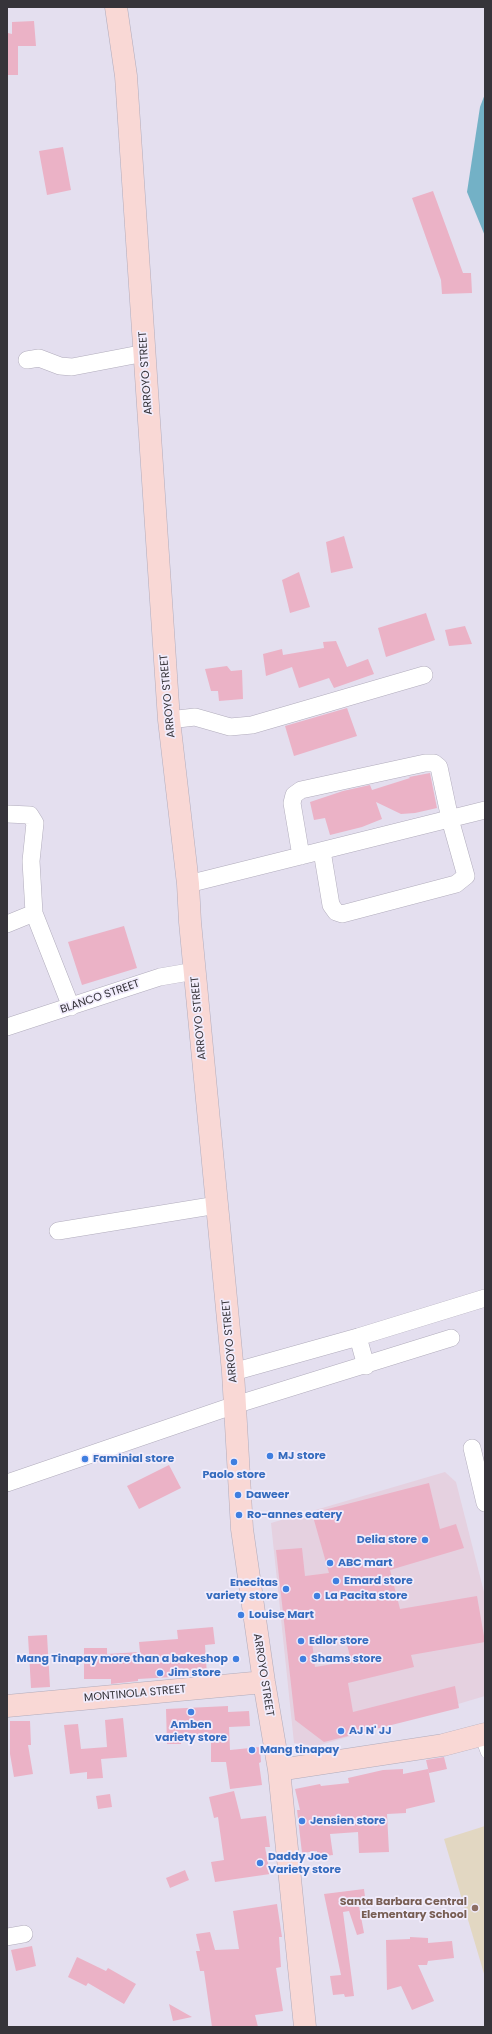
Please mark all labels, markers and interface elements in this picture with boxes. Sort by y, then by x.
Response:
street label: ARROYO STREET [136,331,156,415]
street label: ARROYO STREET [158,654,178,738]
street label: ARROYO STREET [189,976,209,1060]
street label: BLANCO STREET [59,977,141,1017]
street label: ARROYO STREET [220,1299,240,1383]
place label: MJ store [278,1449,326,1463]
marker: MJ store [265,1451,275,1461]
place label: Faminial store [93,1452,174,1466]
marker: Faminial store [80,1454,90,1464]
marker: Paolo store [229,1457,239,1467]
place label: Paolo store [202,1468,266,1482]
place label: Daweer [246,1488,289,1502]
marker: Daweer [233,1490,243,1500]
place label: Ro-annes eatery [247,1508,342,1522]
marker: Ro-annes eatery [234,1510,244,1520]
place label: Delia store [357,1533,417,1547]
marker: Delia store [420,1535,430,1545]
place label: ABC mart [338,1556,392,1570]
marker: ABC mart [325,1558,335,1568]
place label: Emard store [344,1574,413,1588]
place label: Enecitas variety store [206,1576,278,1602]
marker: Emard store [331,1576,341,1586]
marker: Enecitas variety store [281,1584,291,1594]
place label: La Pacita store [325,1589,408,1603]
marker: La Pacita store [312,1591,322,1601]
place label: Louise Mart [249,1608,314,1622]
marker: Louise Mart [236,1610,246,1620]
street label: ARROYO STREET [250,1633,276,1717]
place label: Edlor store [309,1634,369,1648]
marker: Edlor store [296,1636,306,1646]
place label: Mang Tinapay more than a bakeshop [16,1652,228,1666]
place label: Shams store [311,1652,382,1666]
marker: Mang Tinapay more than a bakeshop [231,1654,241,1664]
marker: Shams store [298,1654,308,1664]
place label: Jim store [168,1666,221,1680]
marker: Jim store [155,1668,165,1678]
street label: MONTINOLA STREET [83,1683,187,1705]
marker: Amben variety store [186,1707,196,1717]
place label: Amben variety store [155,1718,227,1744]
place label: AJ N' JJ [349,1724,392,1738]
marker: AJ N' JJ [336,1726,346,1736]
place label: Mang tinapay [260,1743,339,1757]
marker: Mang tinapay [247,1745,257,1755]
place label: Jensien store [310,1814,386,1828]
marker: Jensien store [297,1816,307,1826]
place label: Daddy Joe Variety store [268,1850,341,1876]
marker: Daddy Joe Variety store [255,1858,265,1868]
place label: Santa Barbara Central Elementary School [340,1895,467,1921]
marker: Santa Barbara Central Elementary School [470,1903,480,1913]

